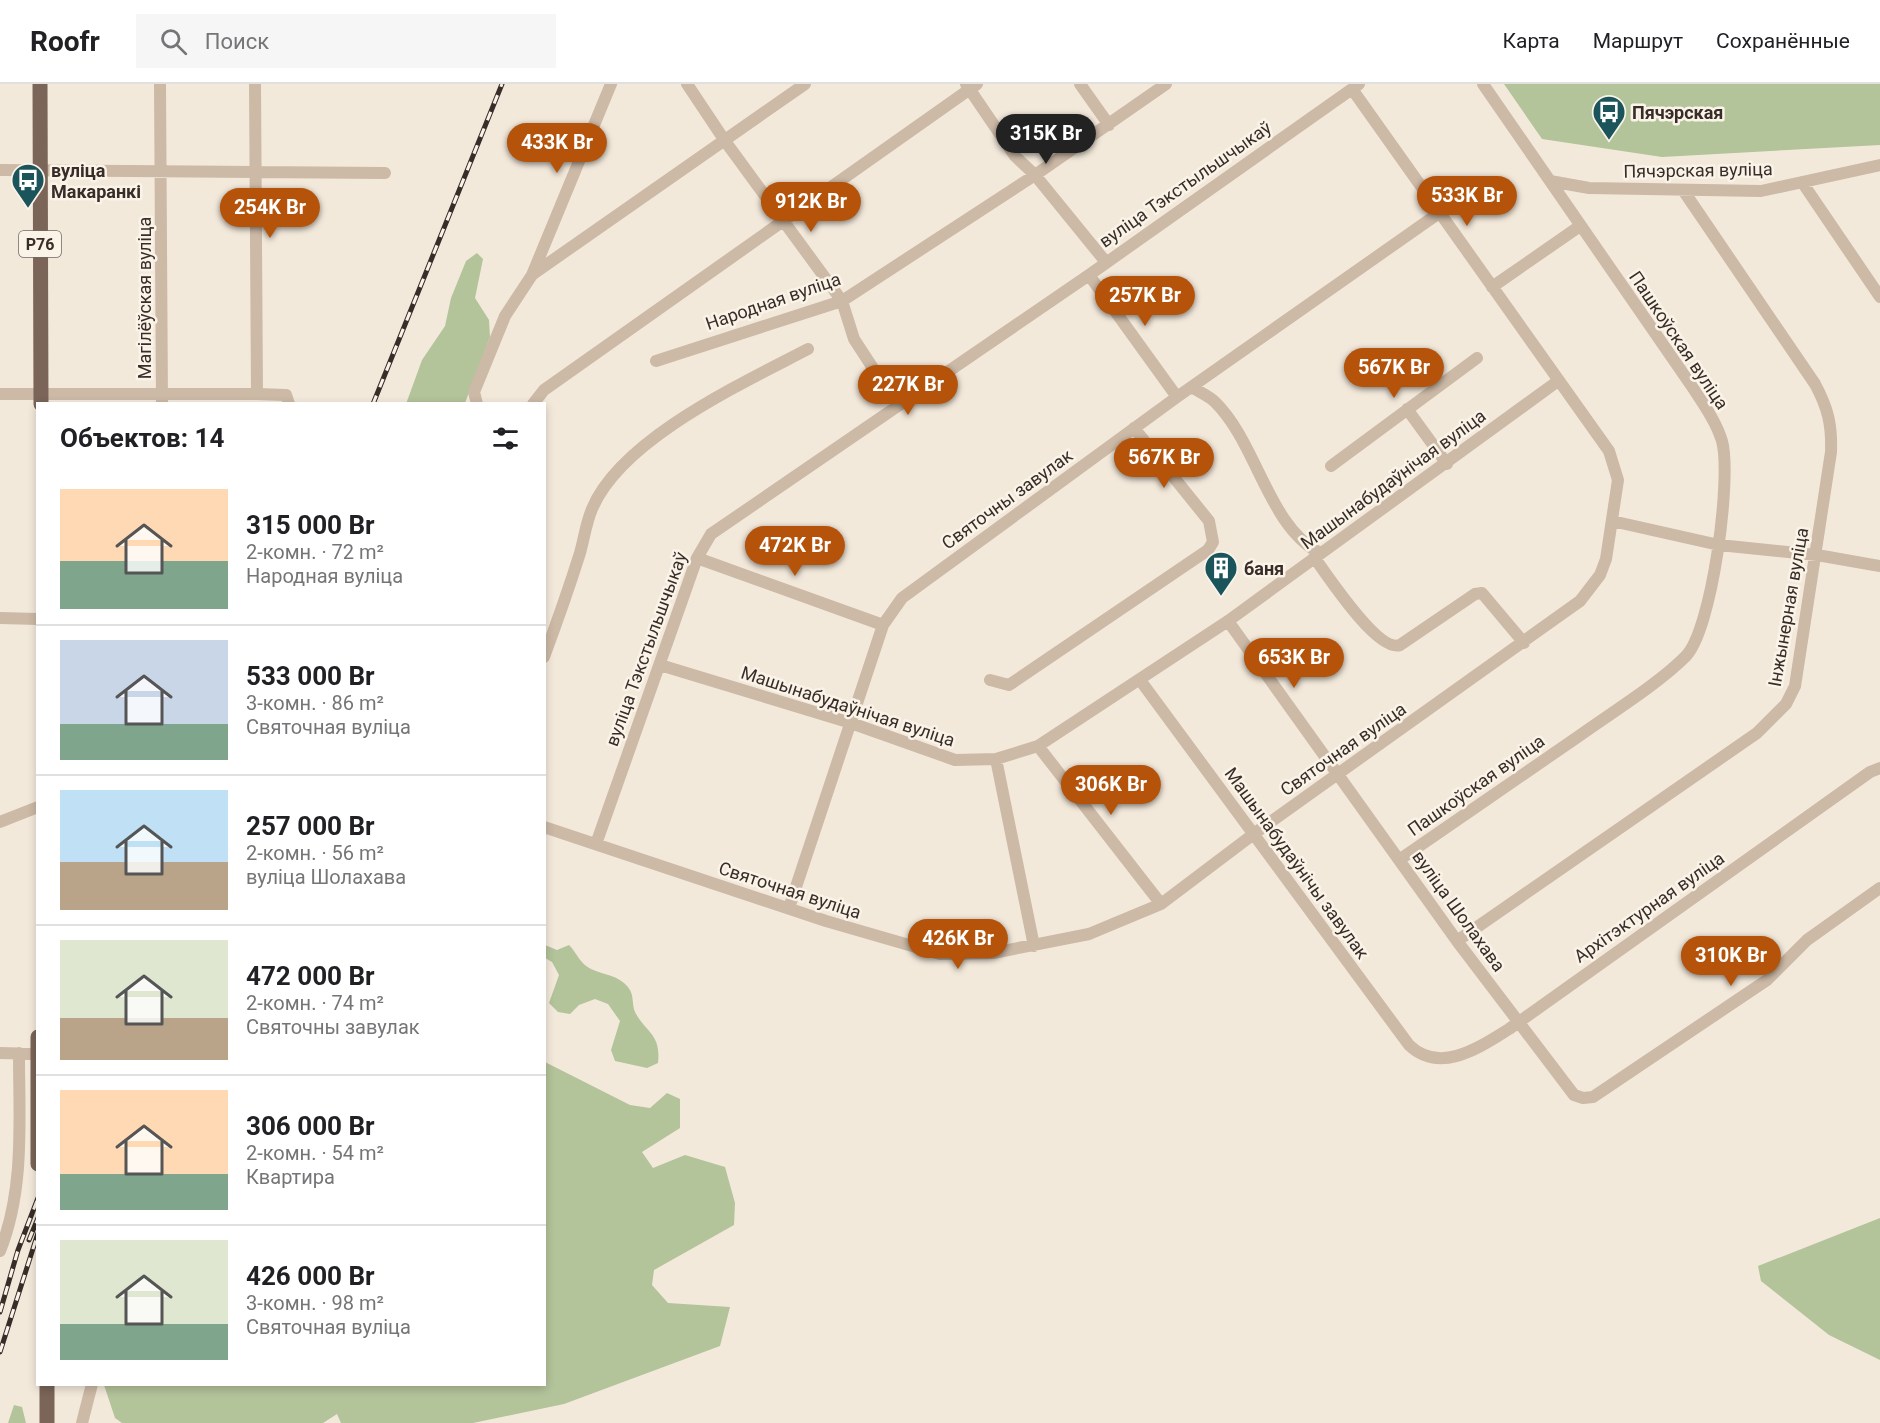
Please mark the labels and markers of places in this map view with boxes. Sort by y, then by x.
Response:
bus stop icon: Пячэрская [1591,94,1627,141]
place label: Пячэрская [1632,102,1723,123]
pin: 315K Br [991,114,1101,165]
pin: 433K Br [502,123,612,174]
place label: вуліца Макаранкі [51,160,141,202]
bus stop icon: вуліца Макаранкі [10,162,46,209]
pin: 533K Br [1412,176,1522,227]
pin: 912K Br [756,182,866,233]
pin: 254K Br [215,188,325,239]
pin: 257K Br [1090,276,1200,327]
pin: 567K Br [1339,348,1449,399]
pin: 227K Br [853,365,963,416]
pin: 567K Br [1109,438,1219,489]
pin: 472K Br [740,526,850,577]
building icon: баня [1203,550,1239,597]
place label: баня [1244,558,1284,579]
pin: 653K Br [1239,638,1349,689]
pin: 306K Br [1056,765,1166,816]
pin: 426K Br [903,919,1013,970]
pin: 310K Br [1676,936,1786,987]

